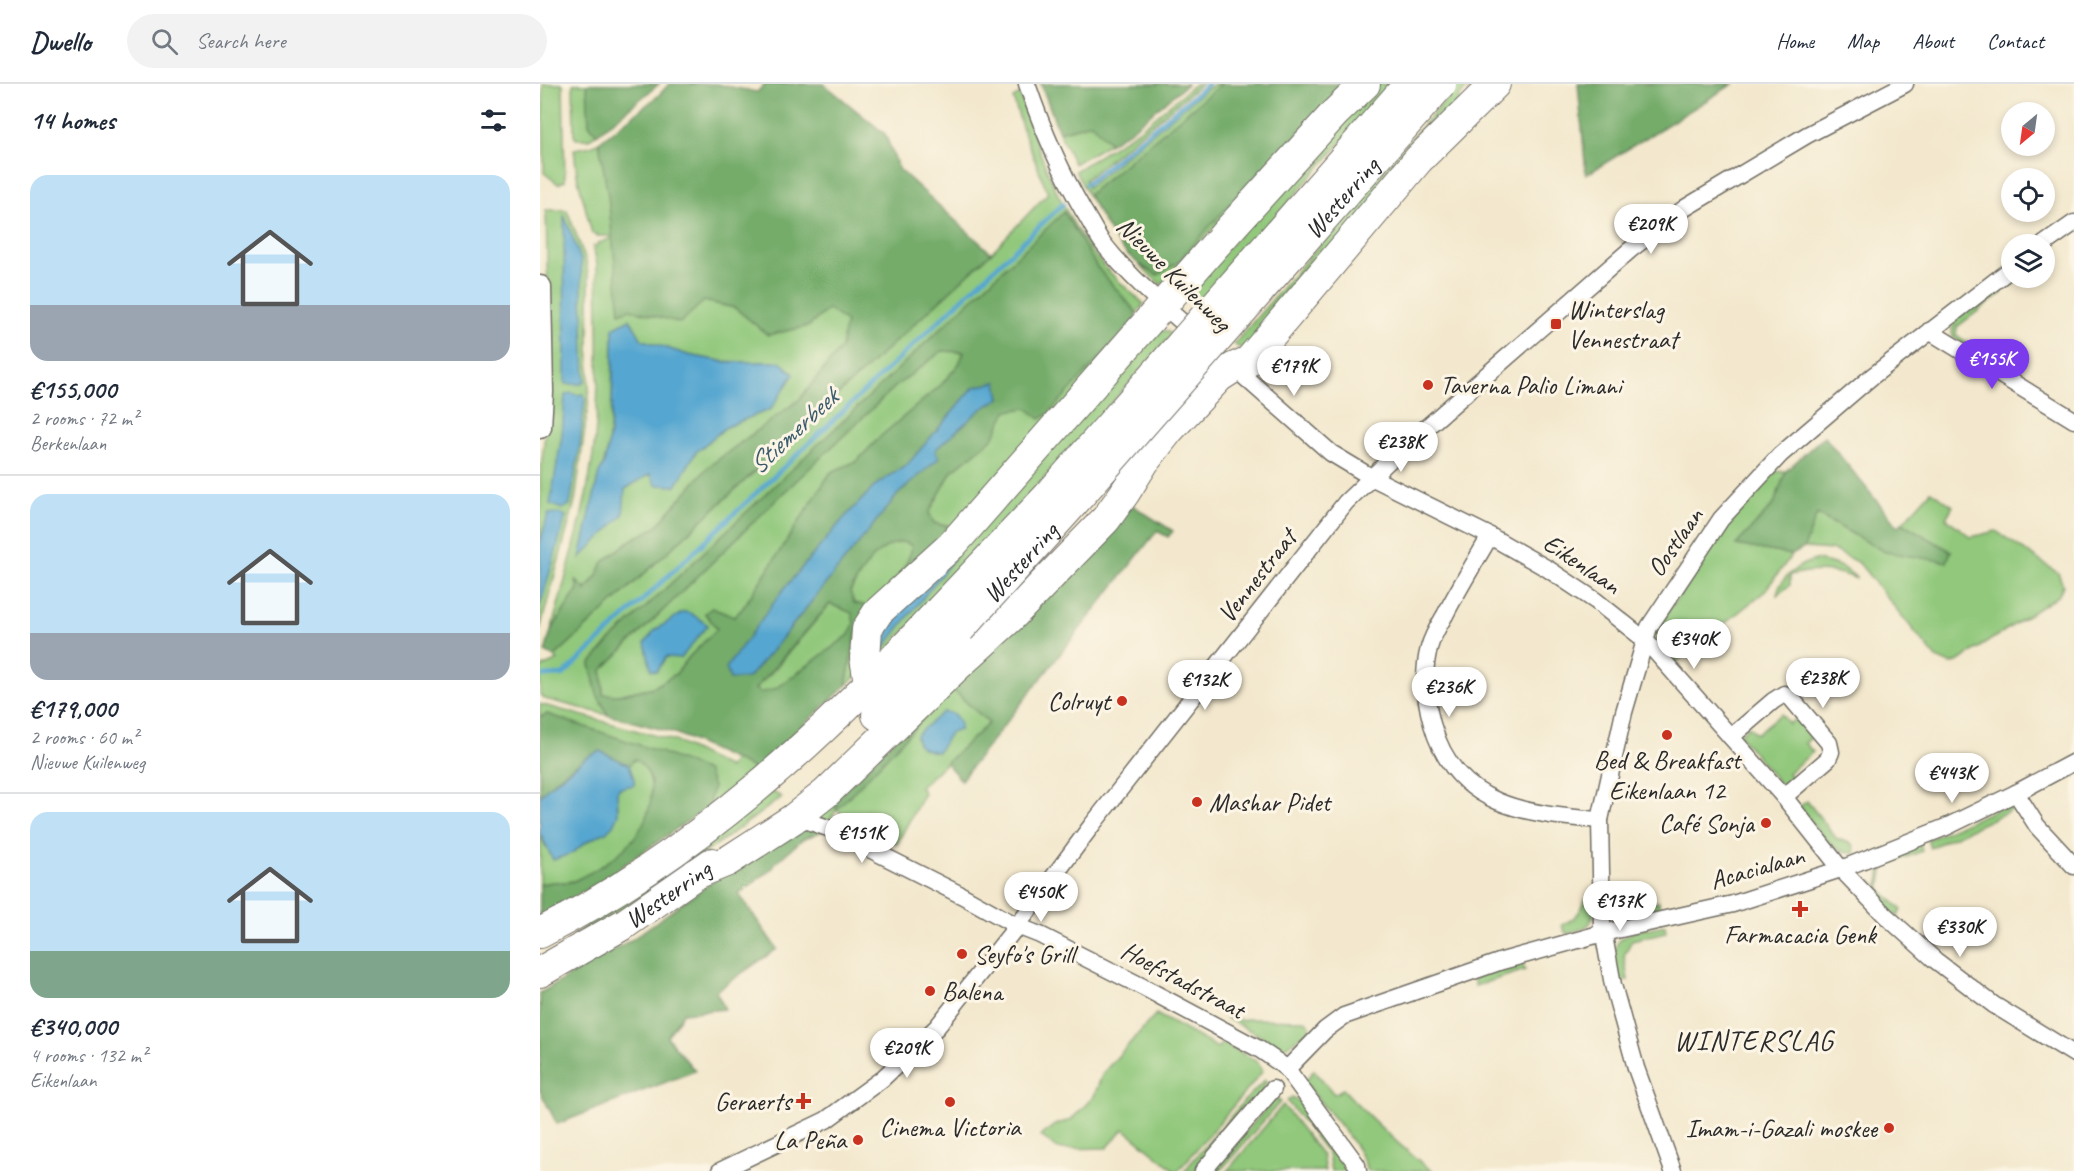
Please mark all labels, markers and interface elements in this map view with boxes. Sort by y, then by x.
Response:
search box [127,14,547,68]
text: Dwello [30,24,91,59]
icon: search [148,25,181,58]
text: Search here [196,27,286,55]
text: Home [1776,28,1814,54]
text: Map [1847,28,1879,54]
text: About [1912,28,1954,54]
text: Contact [1987,28,2044,54]
north arrow [2001,102,2055,156]
map controls [2001,102,2055,288]
text: 14 homes [30,104,115,137]
icon: filters [477,104,510,137]
street label: Westerring [1297,148,1387,245]
button: locate [2001,168,2055,222]
pin: €209K [1609,204,1693,255]
street label: Nieuwe Kuilenweg [1110,210,1240,340]
text: €209K [1628,211,1674,236]
icon: home [216,214,324,322]
button: layers [2001,234,2055,288]
place label: Winterslag Vennestraat [1568,293,1681,356]
marker: Winterslag Vennestraat [1549,317,1563,331]
pin: €155K [1950,339,2034,390]
pin: €179K [1252,346,1336,397]
text: €155K [1969,346,2015,371]
text: €179K [1271,353,1317,378]
place label: Taverna Palio Limani [1440,369,1625,402]
text: €155,000 [30,373,116,406]
water label: Stiemerbeek [741,378,848,481]
marker: Taverna Palio Limani [1421,378,1435,392]
text: 2 rooms · 72 m² [30,406,138,431]
pin: €238K [1359,422,1443,473]
text: €238K [1378,429,1424,454]
text: Berkenlaan [30,431,106,456]
street label: Oostlaan [1639,500,1711,583]
street label: Westerring [975,513,1066,610]
street label: Vennestraat [1210,520,1306,629]
street label: Eikenlaan [1537,526,1628,603]
icon: home [216,533,324,641]
pin: €340K [1652,619,1736,670]
text: €340K [1671,626,1717,651]
pin: €238K [1781,658,1865,709]
pin: €132K [1163,660,1247,711]
text: €238K [1800,665,1846,690]
text: €132K [1182,667,1228,692]
pin: €236K [1407,667,1491,718]
text: €236K [1426,674,1472,699]
place label: Colruyt [1048,685,1112,718]
text: €179,000 [30,692,117,725]
marker: Colruyt [1115,694,1129,708]
text: 2 rooms · 60 m² [30,725,138,750]
marker: Bed & Breakfast Eikenlaan 12 [1660,728,1674,742]
place label: Bed & Breakfast Eikenlaan 12 [1594,744,1743,807]
text: Nieuwe Kuilenweg [30,750,145,775]
pin: €443K [1910,753,1994,804]
text: €443K [1929,760,1975,785]
place label: Mashar Pidet [1209,786,1332,819]
marker: Mashar Pidet [1190,795,1204,809]
place label: Café Sonja [1659,807,1756,840]
pin: €151K [820,813,904,864]
marker: Café Sonja [1759,816,1773,830]
text: €151K [839,820,885,845]
street label: Acacialaan [1706,839,1809,897]
icon: home [216,851,324,959]
street label: Westerring [618,851,719,935]
pin: €450K [999,872,1083,923]
text: €450K [1018,879,1064,904]
pin: €137K [1578,881,1662,932]
text: €137K [1597,888,1643,913]
marker: Farmacacia Genk [1793,902,1807,916]
pin: €330K [1918,907,2002,958]
text: €330K [1937,914,1983,939]
place label: Farmacacia Genk [1724,918,1878,951]
street label: Hoefstadstraat [1116,934,1253,1027]
place label: Seyfo's Grill [974,938,1079,971]
marker: Seyfo's Grill [955,947,969,961]
place label: Balena [942,975,1004,1008]
marker: Balena [923,984,937,998]
text: €340,000 [30,1010,117,1043]
district label: WINTERSLAG [1674,1023,1836,1058]
pin: €209K [865,1028,949,1079]
text: €209K [884,1035,930,1060]
text: 4 rooms · 132 m² [30,1043,147,1068]
text: Eikenlaan [30,1068,96,1093]
place label: Geraerts [715,1085,793,1118]
marker: Geraerts [796,1094,810,1108]
marker: Cinema Victoria [943,1095,957,1109]
place label: Cinema Victoria [880,1111,1022,1144]
place label: Imam-i-Gazali moskee [1686,1112,1879,1145]
marker: Imam-i-Gazali moskee [1882,1121,1896,1135]
place label: La Peña [774,1124,848,1157]
marker: La Peña [851,1133,865,1147]

